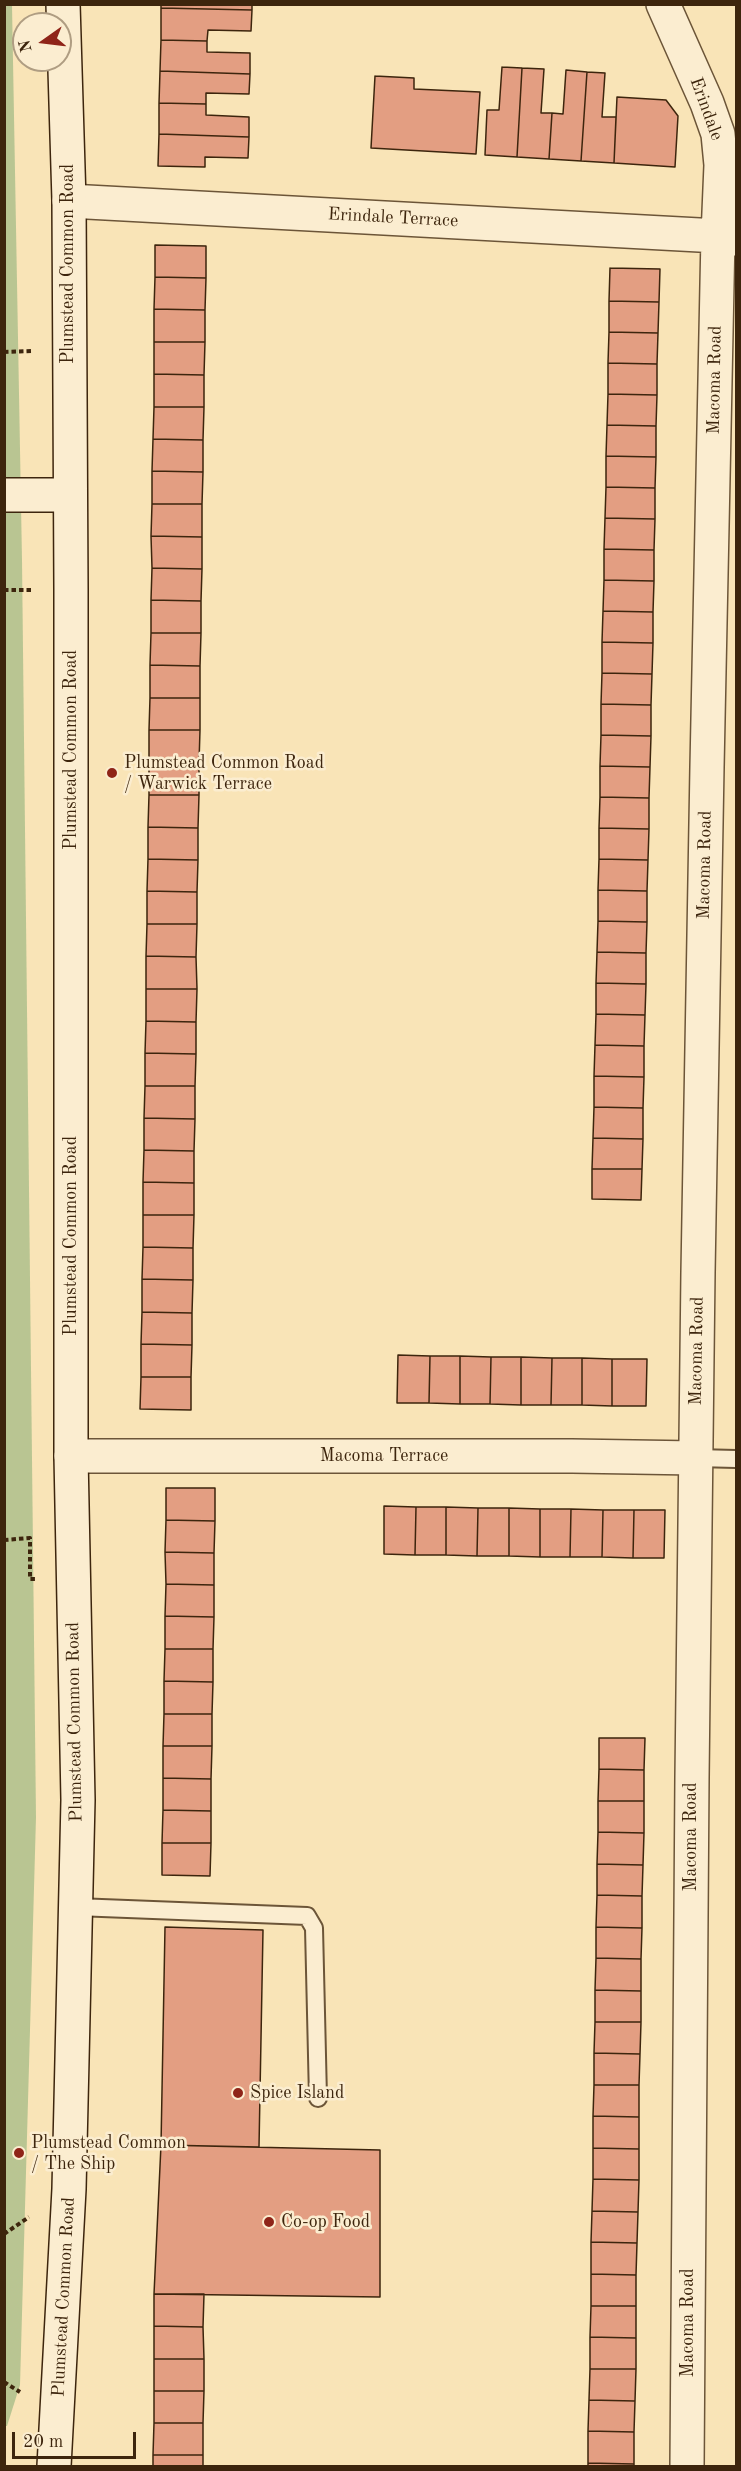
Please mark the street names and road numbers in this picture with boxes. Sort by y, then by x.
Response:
street label: Erindale [685,74,727,144]
street label: Plumstead Common Road [57,164,79,364]
street label: Erindale Terrace [327,204,459,232]
street label: Macoma Road [703,325,727,435]
street label: Plumstead Common Road [60,650,82,850]
street label: Macoma Road [693,810,717,920]
street label: Plumstead Common Road [60,1136,82,1336]
street label: Macoma Road [685,1296,709,1406]
street label: Macoma Terrace [320,1445,448,1467]
street label: Plumstead Common Road [62,1622,88,1822]
street label: Macoma Road [680,1782,702,1892]
street label: Plumstead Common Road [48,2197,80,2397]
street label: Macoma Road [677,2268,699,2378]

